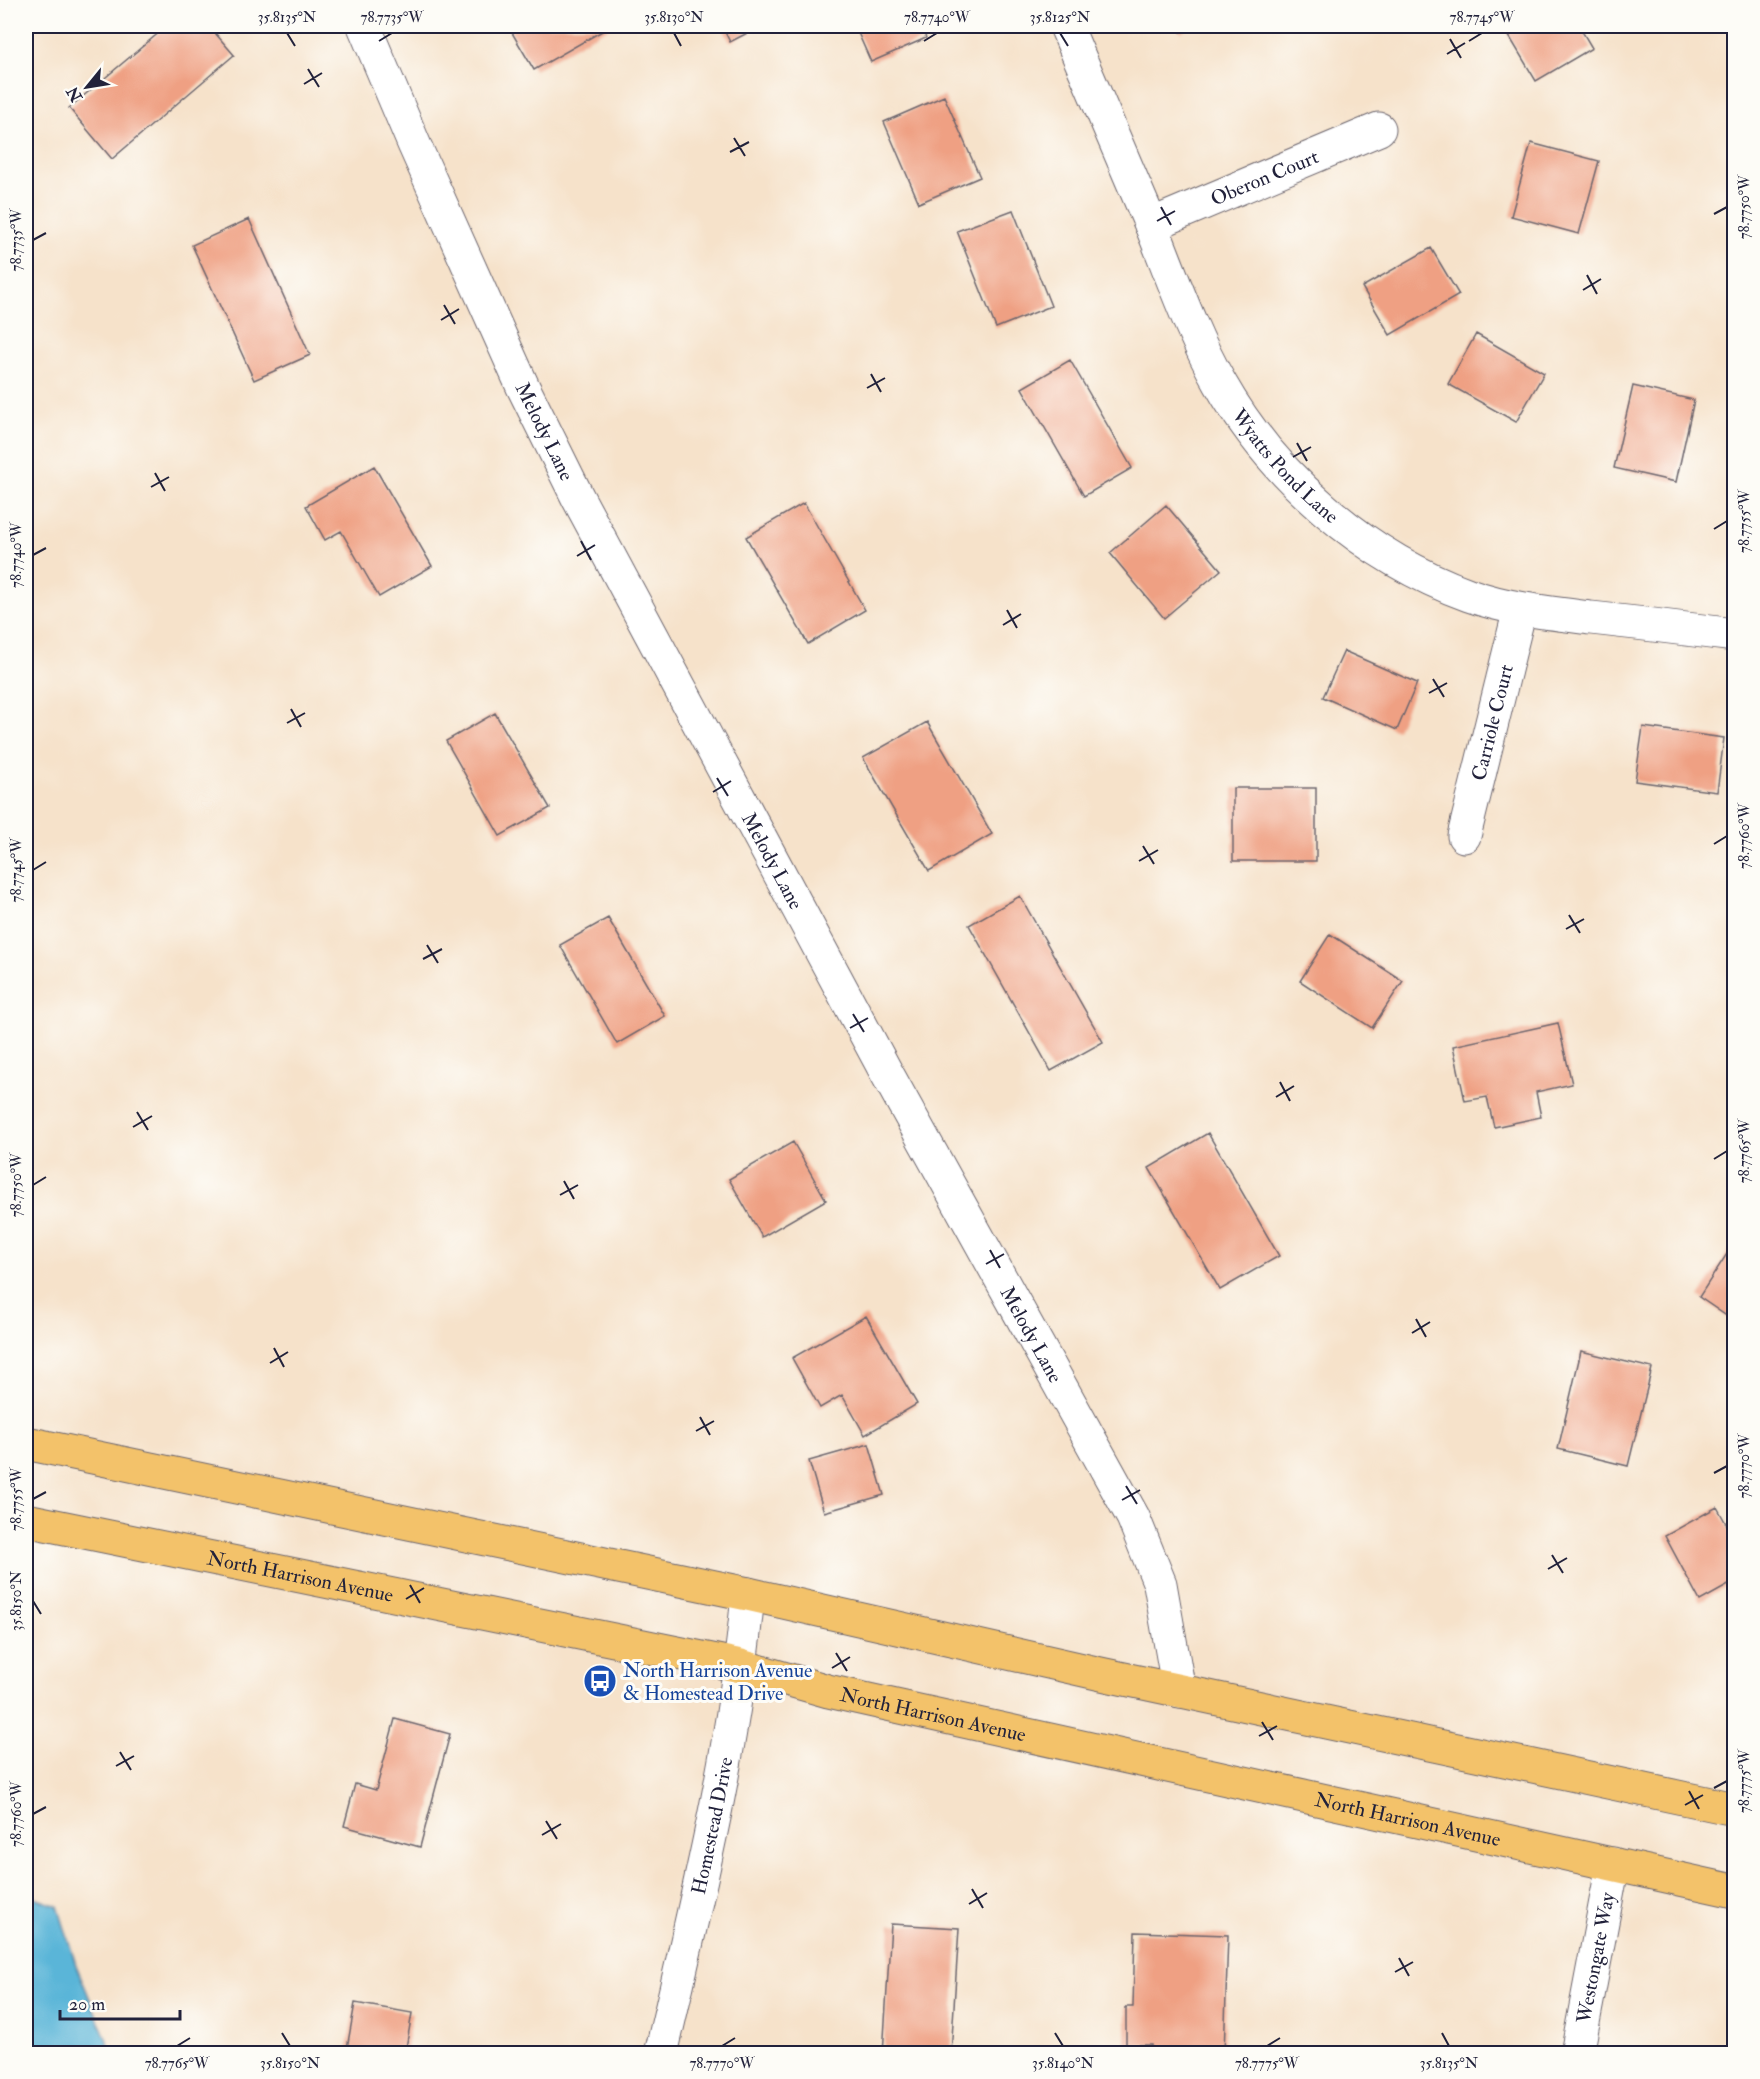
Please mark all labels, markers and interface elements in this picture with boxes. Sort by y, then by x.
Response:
text: 35.8135°N [258,8,317,27]
text: 78.7735°W [361,8,424,27]
text: 35.8130°N [644,8,704,27]
text: 78.7740°W [904,8,971,27]
text: 35.8125°N [1030,8,1091,27]
text: 78.7745°W [1450,8,1515,27]
north arrow [57,57,117,117]
text: N [62,82,88,106]
street label: Oberon Court [1207,144,1323,211]
text: 78.7750°W [1735,174,1754,239]
text: 78.7735°W [7,208,26,271]
street label: Melody Lane [510,378,579,485]
street label: Wyatts Pond Lane [1226,403,1344,529]
text: 78.7755°W [1735,488,1754,553]
text: 78.7740°W [7,521,26,588]
street label: Carriole Court [1466,661,1519,783]
text: 78.7760°W [1735,802,1754,869]
street label: Melody Lane [736,808,808,914]
text: 78.7745°W [7,837,26,902]
text: 78.7765°W [1735,1118,1754,1183]
text: 78.7750°W [7,1152,26,1217]
street label: Melody Lane [995,1282,1068,1387]
text: 78.7770°W [1735,1433,1754,1499]
text: 78.7755°W [7,1466,26,1531]
street label: North Harrison Avenue [205,1545,396,1608]
text: 35.8150°N [7,1570,26,1631]
place label: North Harrison Avenue & Homestead Drive [623,1658,812,1706]
bus stop icon: North Harrison Avenue & Homestead Drive [582,1663,618,1699]
street label: North Harrison Avenue [838,1682,1028,1747]
text: 78.7775°W [1735,1748,1754,1813]
street label: Homestead Drive [686,1755,738,1897]
text: 78.7760°W [7,1780,26,1847]
street label: North Harrison Avenue [1312,1787,1503,1852]
street label: Westongate Way [1571,1889,1621,2026]
scale bar [60,1983,180,2021]
text: 20 m [69,1993,105,2016]
text: 78.7765°W [145,2054,210,2073]
text: 35.8150°N [260,2054,321,2073]
text: 78.7770°W [689,2054,755,2073]
text: 35.8140°N [1032,2054,1095,2073]
text: 78.7775°W [1235,2054,1300,2073]
text: 35.8135°N [1420,2054,1479,2073]

